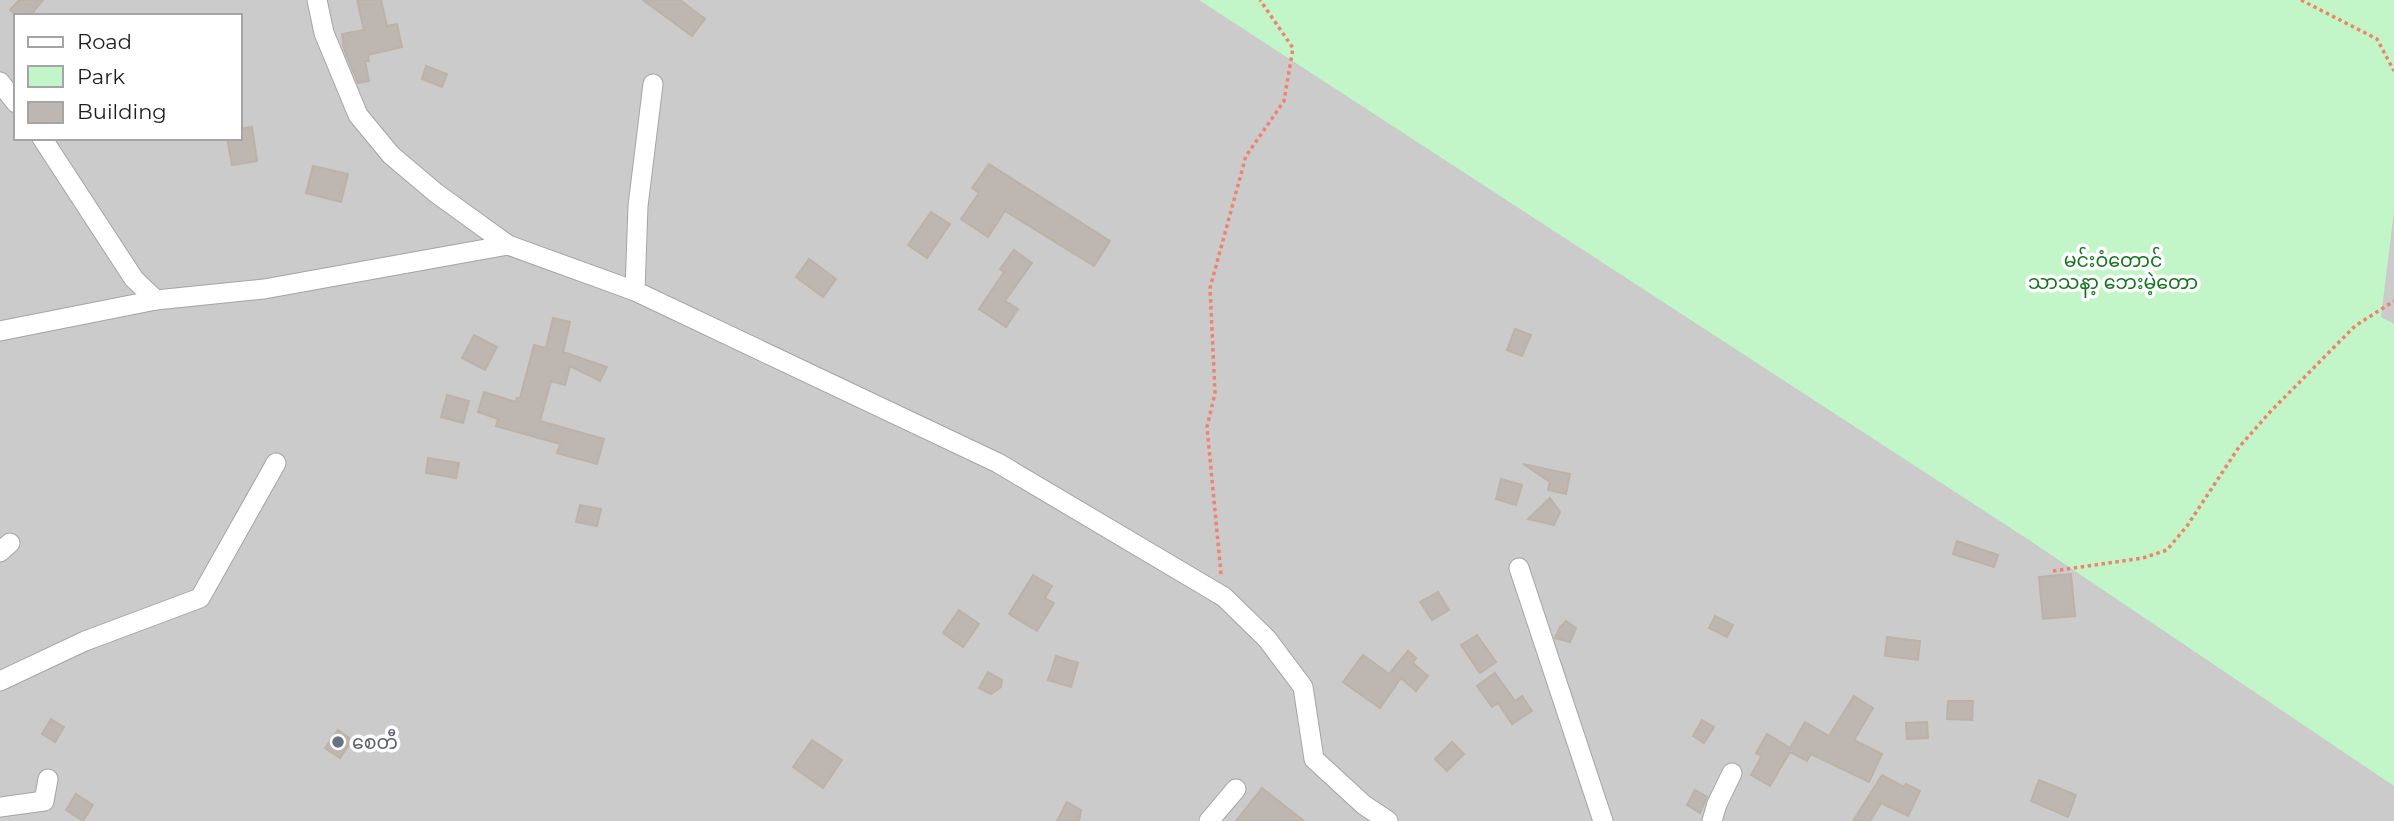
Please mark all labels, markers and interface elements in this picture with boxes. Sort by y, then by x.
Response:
legend [14,14,242,140]
text: Road [77,29,132,54]
text: Park [77,64,125,89]
text: Building [77,99,167,124]
park label: မင်းဝံတောင် သာသနာ့ ‌ဘေးမဲ့တော [2028,246,2198,298]
place label: စေတီ [352,728,398,754]
marker: စေတီ [330,734,346,750]

